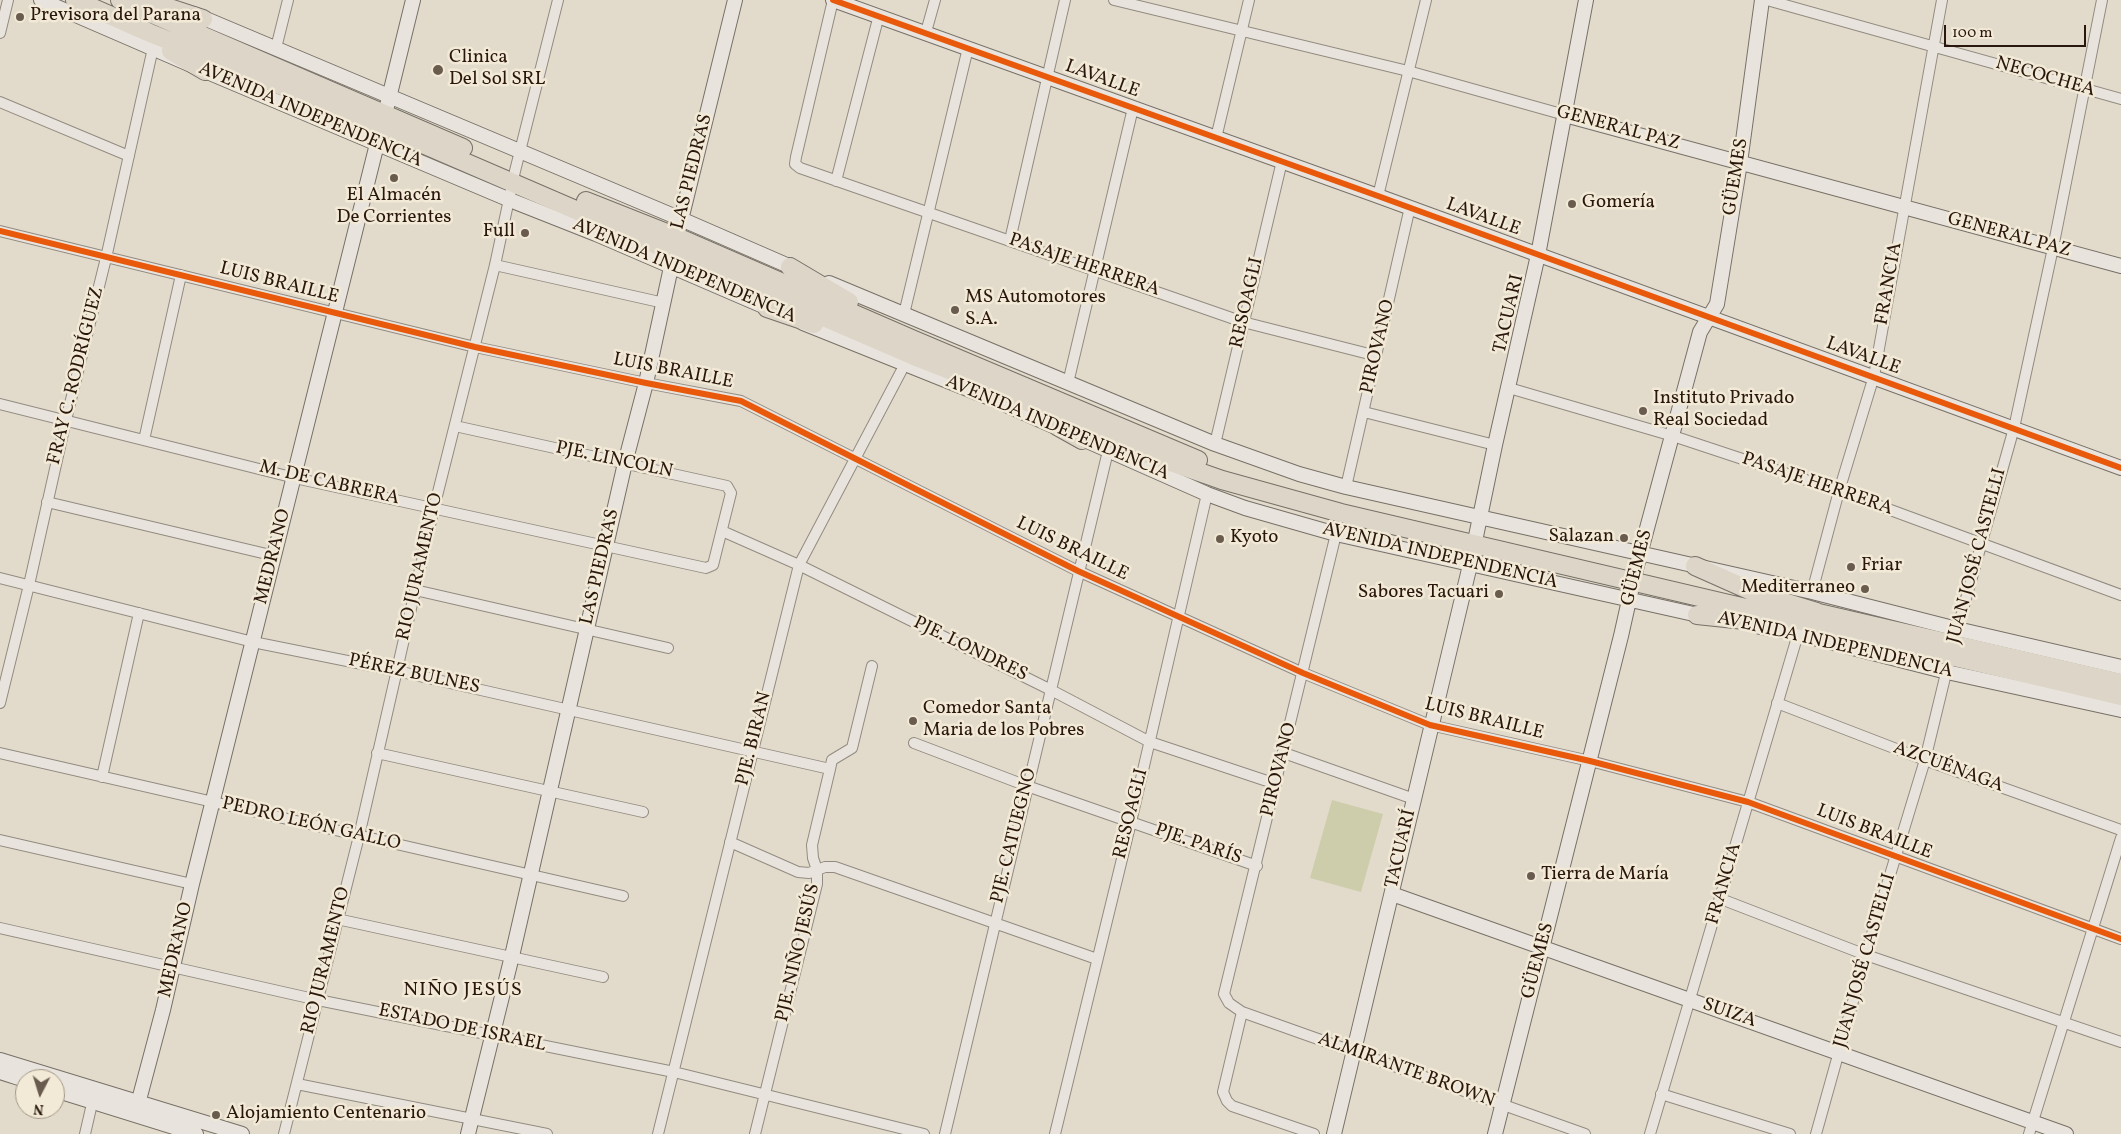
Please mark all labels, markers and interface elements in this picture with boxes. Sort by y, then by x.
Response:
place label: Previsora del Parana [30,6,201,28]
marker: Previsora del Parana [14,11,26,23]
scale bar [1946,15,2088,47]
text: 100 m [1952,23,1992,44]
place label: Clinica Del Sol SRL [449,48,545,92]
street label: NECOCHEA [1992,53,2098,103]
street label: LAVALLE [1062,56,1142,104]
street label: AVENIDA INDEPENDENCIA [195,58,425,174]
marker: Clinica Del Sol SRL [431,63,445,77]
street label: GENERAL PAZ [1554,102,1682,156]
street label: LAS PIEDRAS [668,112,718,232]
street label: GÜEMES [1720,137,1754,217]
marker: El Almacén De Corrientes [388,172,400,184]
place label: El Almacén De Corrientes [337,186,451,230]
place label: Gomería [1582,193,1655,215]
street label: LAVALLE [1443,194,1523,242]
marker: Gomería [1566,198,1578,210]
street label: GENERAL PAZ [1945,209,2073,263]
street label: AVENIDA INDEPENDENCIA [569,214,799,330]
place label: Full [483,222,515,244]
marker: Full [519,227,531,239]
street label: PASAJE HERRERA [1005,229,1163,303]
street label: FRANCIA [1872,241,1908,327]
street label: RESOAGLI [1226,255,1270,351]
street label: LUIS BRAILLE [217,258,341,310]
street label: TACUARI [1490,272,1530,356]
street label: FRAY C. RODRÍGUEZ [44,285,110,467]
place label: MS Automotores S.A. [965,288,1106,332]
street label: PIROVANO [1357,298,1401,396]
marker: MS Automotores S.A. [949,304,961,316]
street label: LAVALLE [1823,333,1903,381]
street label: LUIS BRAILLE [611,349,735,395]
street label: AVENIDA INDEPENDENCIA [942,371,1172,487]
place label: Instituto Privado Real Sociedad [1653,389,1794,433]
marker: Instituto Privado Real Sociedad [1637,405,1649,417]
street label: PJE. LINCOLN [553,437,675,485]
street label: PASAJE HERRERA [1738,448,1896,522]
street label: M. DE CABRERA [257,457,401,511]
street label: JUAN JOSÉ CASTELLI [1944,466,2012,646]
street label: RIO JURAMENTO [393,491,449,643]
street label: MEDRANO [251,507,297,607]
street label: LAS PIEDRAS [577,507,625,627]
street label: LUIS BRAILLE [1012,513,1132,587]
street label: AVENIDA INDEPENDENCIA [1320,519,1560,595]
place label: Salazan [1549,527,1614,549]
place label: Kyoto [1230,528,1278,550]
street label: GÜEMES [1618,528,1658,608]
marker: Salazan [1618,532,1630,544]
marker: Kyoto [1214,533,1226,545]
place label: Friar [1861,556,1902,578]
marker: Friar [1845,561,1857,573]
place label: Mediterraneo [1741,578,1855,600]
place label: Sabores Tacuari [1358,583,1489,605]
marker: Mediterraneo [1859,583,1871,595]
marker: Sabores Tacuari [1493,588,1505,600]
street label: AVENIDA INDEPENDENCIA [1715,608,1955,684]
street label: PJE. LONDRES [909,612,1031,688]
street label: PÉREZ BULNES [346,650,482,700]
street label: PJE. BIRAN [732,690,778,788]
street label: LUIS BRAILLE [1422,694,1546,746]
place label: Comedor Santa Maria de los Pobres [923,699,1084,743]
marker: Comedor Santa Maria de los Pobres [907,715,919,727]
street label: PIROVANO [1257,721,1303,819]
street label: AZCUÉNAGA [1890,738,2006,798]
street label: PJE. CATUEGNO [987,766,1043,906]
street label: RESOAGLI [1110,766,1154,862]
street label: PEDRO LEÓN GALLO [219,793,403,857]
street label: LUIS BRAILLE [1813,800,1935,866]
street label: TACUARÍ [1382,807,1422,891]
street label: PJE. PARÍS [1151,819,1245,871]
street label: FRANCIA [1703,841,1747,927]
place label: Tierra de María [1541,865,1669,887]
marker: Tierra de María [1525,870,1537,882]
street label: JUAN JOSÉ CASTELLI [1830,871,1902,1051]
street label: PJE. NIÑO JESÚS [772,882,826,1024]
street label: RIO JURAMENTO [298,885,356,1037]
street label: MEDRANO [155,900,199,1000]
street label: GÜEMES [1518,921,1560,1001]
district label: NIÑO JESÚS [402,979,524,1003]
street label: SUIZA [1699,994,1759,1034]
street label: ESTADO DE ISRAEL [376,1000,548,1058]
street label: ALMIRANTE BROWN [1315,1028,1497,1114]
north arrow [15,1069,65,1119]
text: N [33,1099,45,1118]
place label: Alojamiento Centenario [226,1104,426,1126]
marker: Alojamiento Centenario [210,1109,222,1121]

